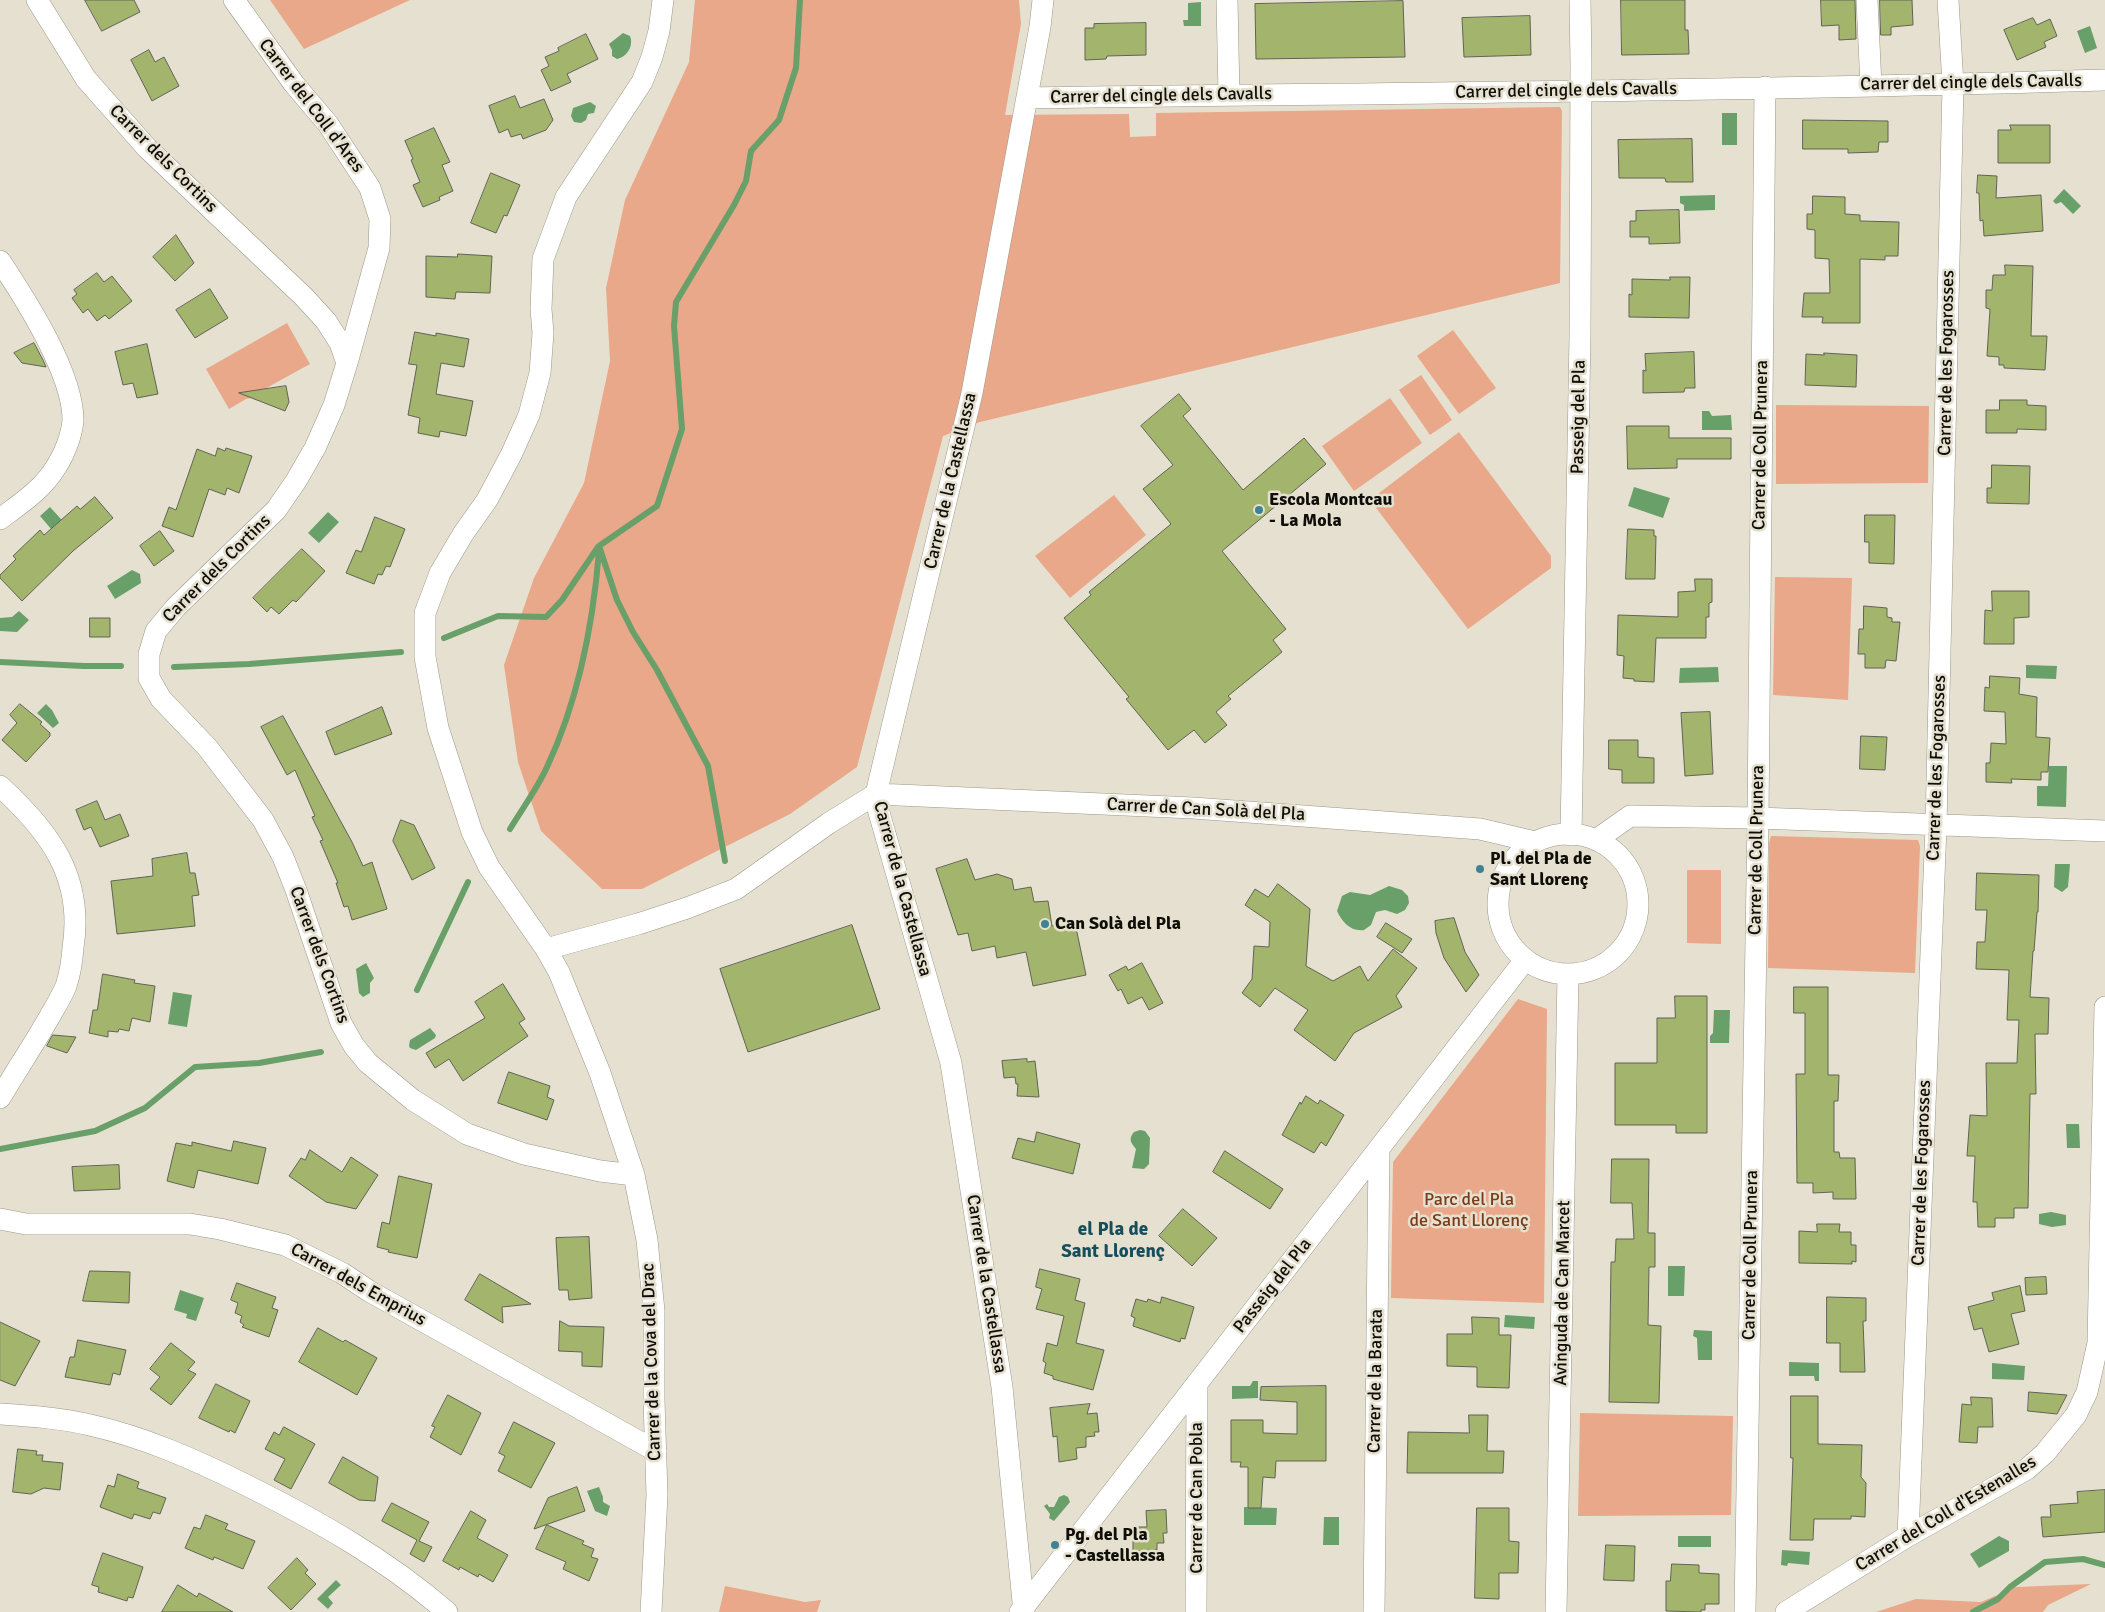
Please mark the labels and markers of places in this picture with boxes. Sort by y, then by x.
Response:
place label: Escola Montcau - La Mola [1269,489,1392,532]
marker: Escola Montcau - La Mola [1253,504,1265,516]
place label: Pl. del Pla de Sant Llorenç [1490,848,1592,891]
marker: Pl. del Pla de Sant Llorenç [1474,863,1486,875]
place label: Can Solà del Pla [1055,913,1181,935]
marker: Can Solà del Pla [1039,918,1051,930]
place label: Pg. del Pla - Castellassa [1065,1524,1165,1566]
marker: Pg. del Pla - Castellassa [1049,1539,1061,1551]

